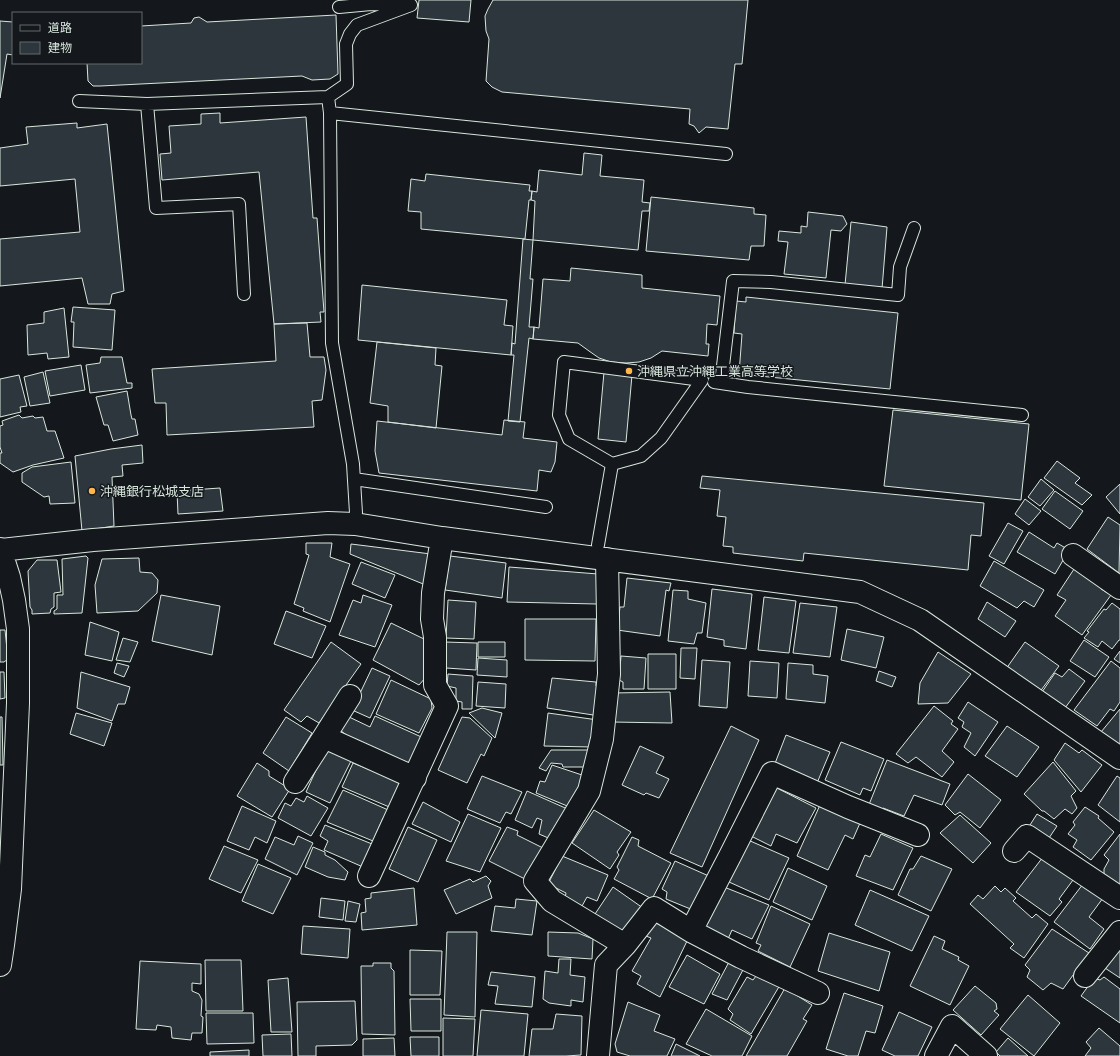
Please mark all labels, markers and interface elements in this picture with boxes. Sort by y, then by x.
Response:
legend [12,12,142,64]
text: 道路 [48,20,72,36]
text: 建物 [48,40,72,56]
place label: 沖縄県立沖縄工業高等学校 [637,363,793,380]
marker: 沖縄県立沖縄工業高等学校 [624,366,634,376]
place label: 沖縄銀行松城支店 [100,483,204,500]
marker: 沖縄銀行松城支店 [87,486,97,496]

